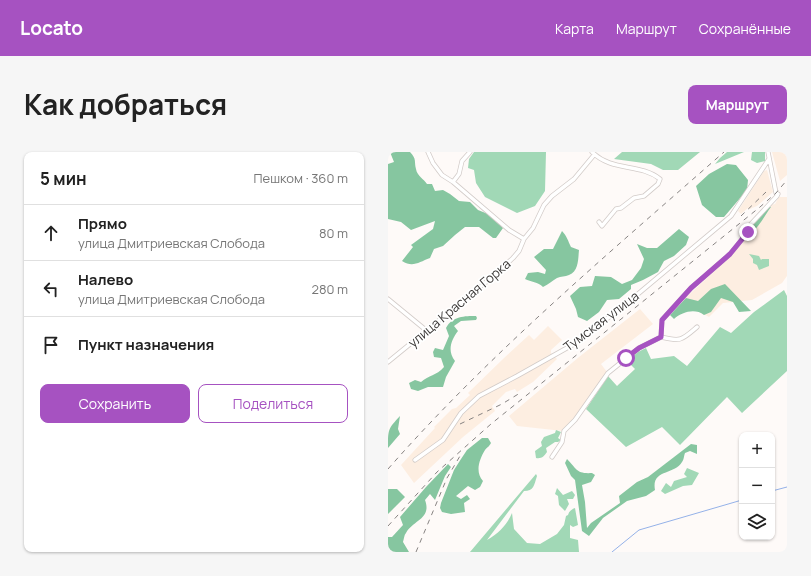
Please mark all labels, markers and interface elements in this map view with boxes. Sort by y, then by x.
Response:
text: Locato [20,15,83,41]
text: Карта [555,19,594,38]
text: Маршрут [616,19,677,38]
text: Сохранённые [699,19,791,38]
text: Как добраться [24,85,227,123]
button: Маршрут [688,85,787,124]
text: 5 мин [40,167,87,190]
text: Пешком · 360 m [254,169,348,187]
text: Прямо [78,213,127,234]
icon: ahead [40,222,62,244]
route end [739,223,757,241]
text: 80 m [319,224,348,242]
text: улица Дмитриевская Слобода [78,234,265,252]
street label: улица Красная Горка [404,255,514,351]
text: Налево [78,269,133,290]
icon: left [40,278,62,300]
text: 280 m [311,280,348,298]
street label: Тумская улица [560,287,642,355]
text: улица Дмитриевская Слобода [78,290,265,308]
icon: arrive [40,334,62,356]
text: Пункт назначения [78,334,214,355]
route start [617,349,635,367]
button: Сохранить [40,384,190,423]
button: Поделиться [198,384,348,423]
map controls [739,432,775,540]
button: + [739,432,775,468]
button: − [739,468,775,504]
button: layers [739,504,775,540]

